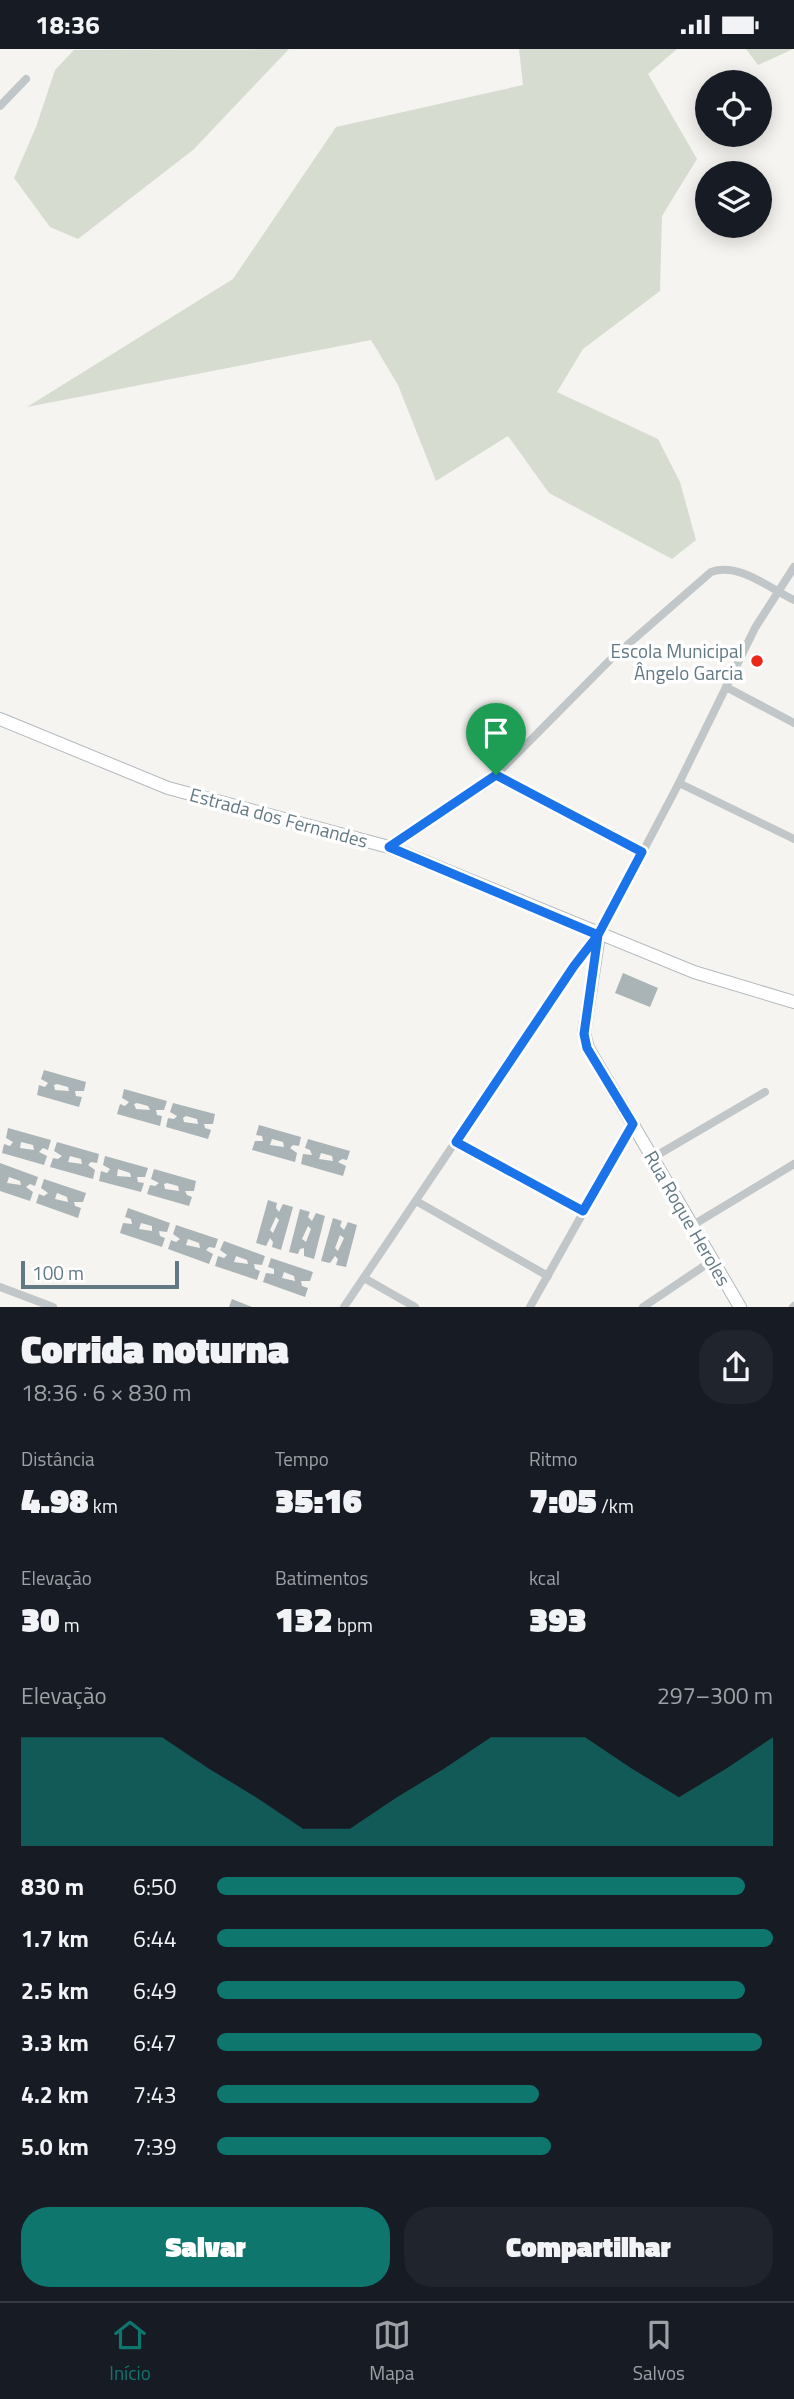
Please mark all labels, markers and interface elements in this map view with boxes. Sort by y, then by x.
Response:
text: 18:36 [35,5,100,44]
map controls [695,70,772,238]
button: locate [695,70,772,147]
button: layers [695,161,772,238]
place label: Escola Municipal Ângelo Garcia [611,636,743,687]
marker: Escola Municipal Ângelo Garcia [749,653,765,669]
pin [466,703,526,775]
icon: arrive [477,714,515,752]
street label: Estrada dos Fernandes [187,779,371,855]
street label: Rua Roque Heroles [637,1145,739,1291]
scale bar [21,1258,178,1290]
text: 100 m [32,1258,84,1287]
text: Corrida noturna [21,1320,289,1378]
button: share [699,1330,773,1404]
text: 18:36 · 6 × 830 m [21,1375,191,1410]
text: Distância [21,1444,95,1473]
text: Tempo [275,1444,329,1473]
text: Ritmo [529,1444,577,1473]
text: 4.98 [21,1473,89,1527]
text: 35:16 [275,1473,362,1527]
text: 7:05 [529,1473,597,1527]
text: km [89,1491,118,1520]
text: /km [597,1491,634,1520]
text: Elevação [21,1563,92,1592]
text: Batimentos [275,1563,368,1592]
text: kcal [529,1563,560,1592]
text: 30 [21,1592,60,1646]
text: 132 [275,1592,333,1646]
text: 393 [529,1592,587,1646]
text: m [60,1610,80,1639]
text: bpm [333,1610,373,1639]
text: Elevação [21,1678,107,1713]
text: 297–300 m [657,1678,773,1713]
text: 830 m [21,1869,84,1904]
text: 6:50 [133,1869,177,1904]
text: 1.7 km [21,1921,89,1956]
text: 6:44 [133,1921,177,1956]
text: 2.5 km [21,1973,89,2008]
text: 6:49 [133,1973,177,2008]
text: 3.3 km [21,2025,89,2060]
text: 6:47 [133,2025,177,2060]
text: 4.2 km [21,2077,89,2112]
text: 7:43 [133,2077,177,2112]
text: 5.0 km [21,2129,89,2164]
text: 7:39 [133,2129,177,2164]
button: Salvar [21,2207,390,2287]
button: Compartilhar [404,2207,773,2287]
tab: Início [109,2316,151,2387]
tab: Mapa [369,2316,414,2387]
tab: Salvos [633,2316,685,2387]

